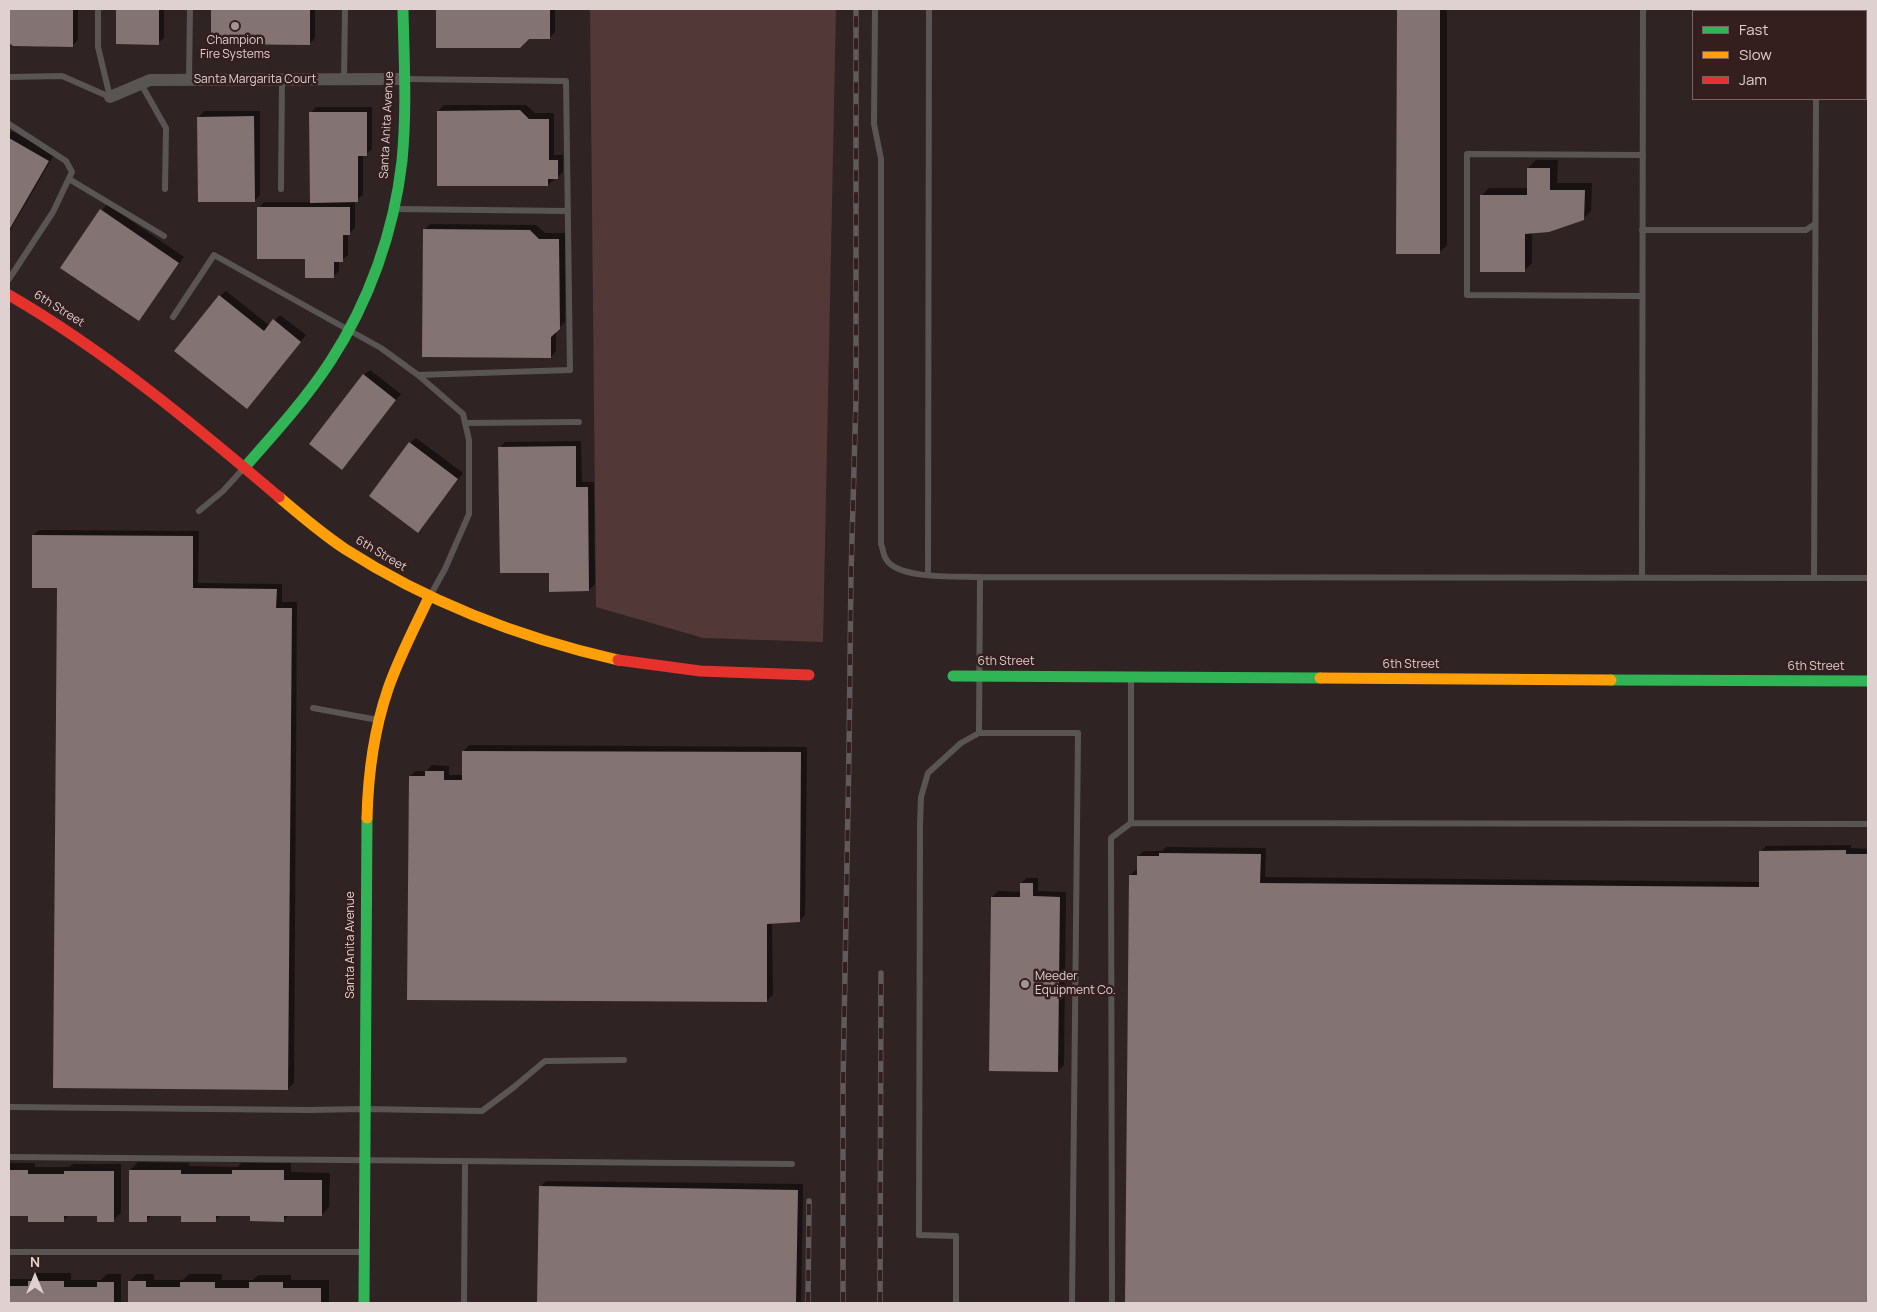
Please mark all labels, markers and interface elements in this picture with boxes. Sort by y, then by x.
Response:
legend [1692,10,1867,100]
text: Fast [1739,19,1768,40]
marker: Champion Fire Systems [229,20,241,32]
place label: Champion Fire Systems [200,34,270,62]
text: Slow [1739,44,1772,65]
text: Jam [1739,69,1767,90]
street label: Santa Anita Avenue [377,71,397,179]
street label: Santa Margarita Court [194,73,316,87]
street label: 6th Street [31,288,87,330]
street label: 6th Street [353,533,409,575]
street label: 6th Street [977,655,1035,669]
street label: 6th Street [1382,658,1440,672]
street label: 6th Street [1787,660,1845,674]
street label: Santa Anita Avenue [344,891,358,999]
place label: Meeder Equipment Co. [1035,970,1116,998]
marker: Meeder Equipment Co. [1019,978,1031,990]
north arrow [10,1252,60,1302]
text: N [30,1252,40,1271]

